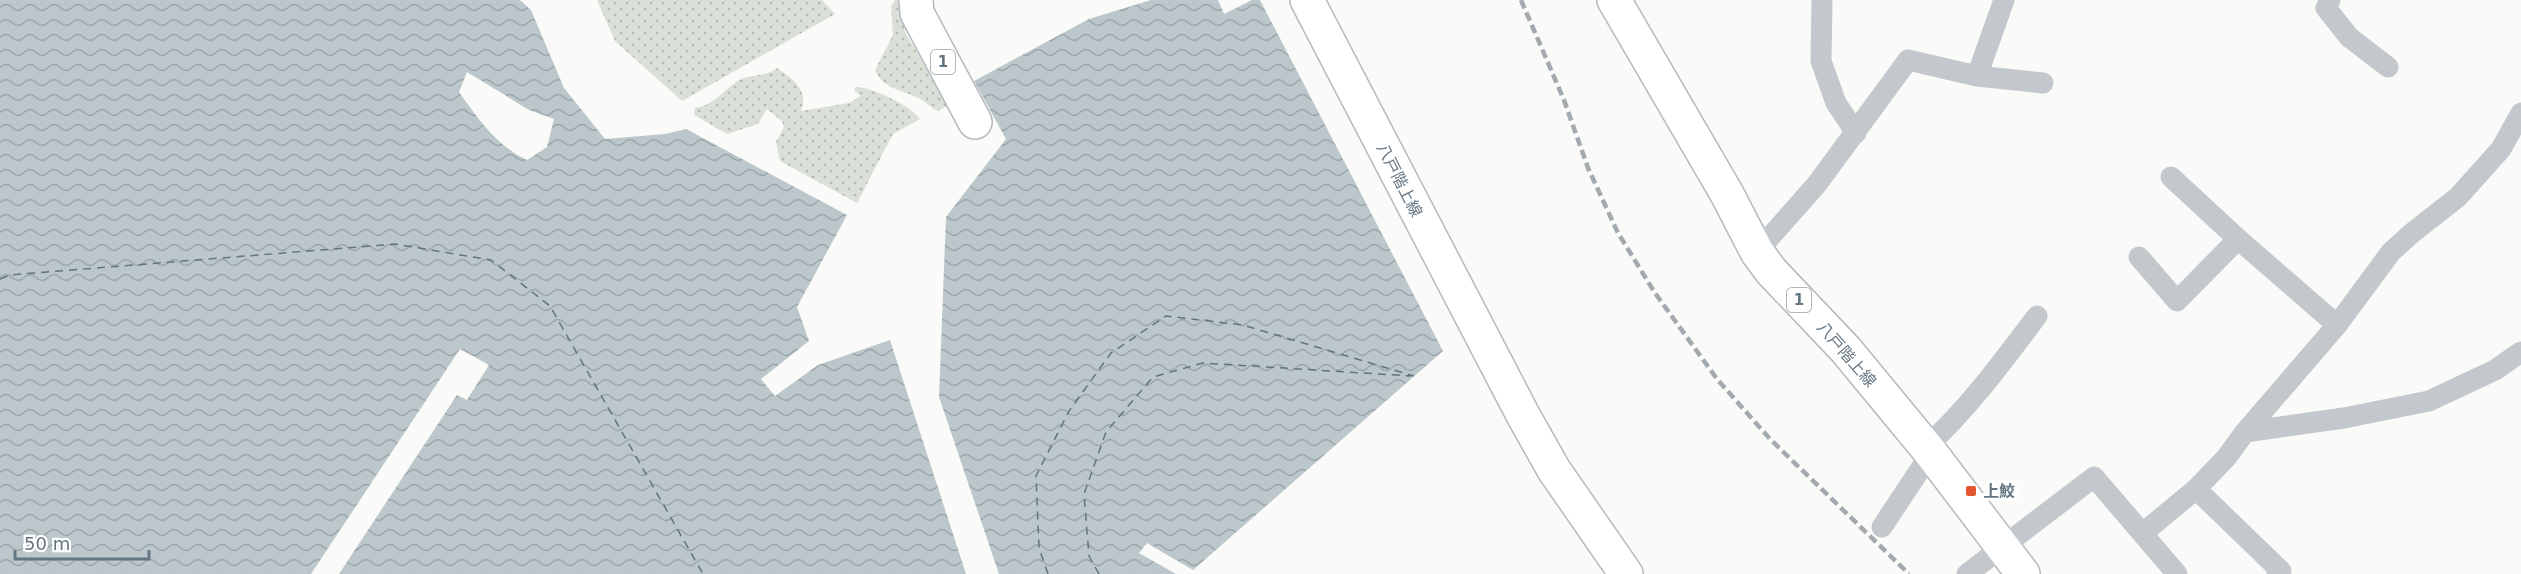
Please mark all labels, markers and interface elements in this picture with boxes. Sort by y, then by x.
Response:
road number: 1 [931,50,955,74]
street label: 八戸階上線 [1373,140,1426,220]
road number: 1 [1787,288,1811,312]
street label: 八戸階上線 [1813,318,1880,391]
place label: 上鮫 [1983,482,2015,501]
marker: 上鮫 [1964,484,1978,498]
scale bar [15,523,148,561]
text: 50 m [24,533,70,554]

